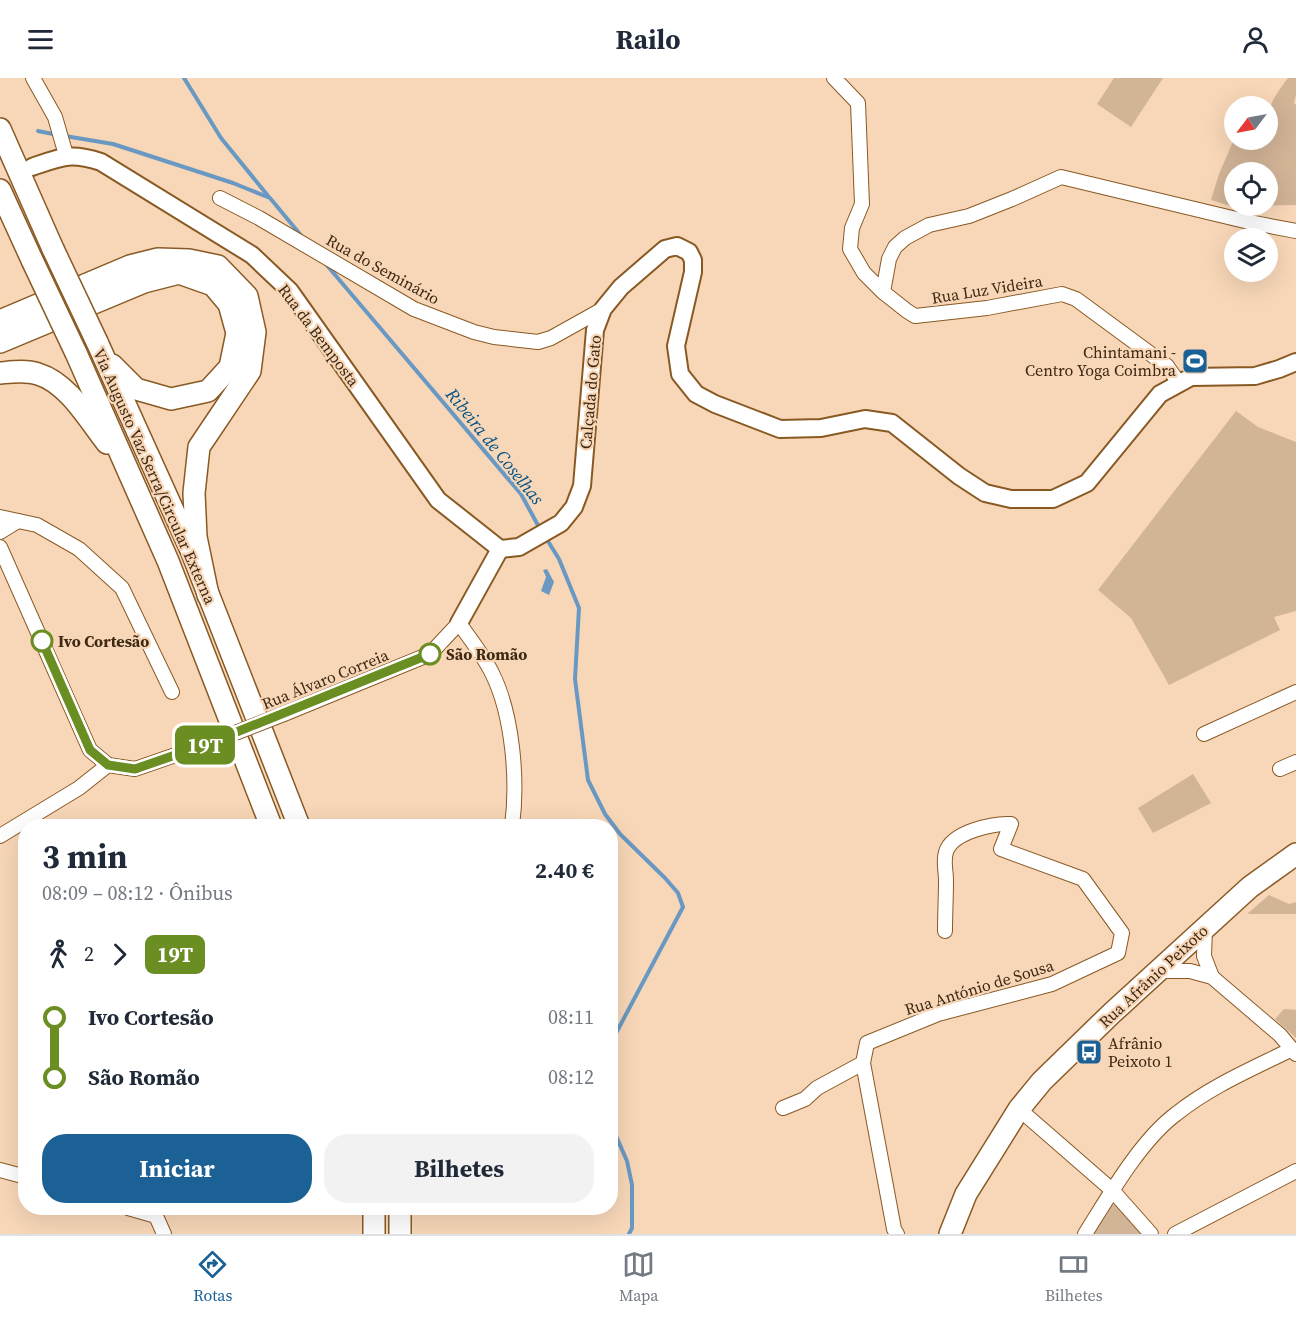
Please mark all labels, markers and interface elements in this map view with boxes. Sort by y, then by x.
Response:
text: Railo [615,21,681,58]
icon: menu [24,23,57,56]
icon: person [1239,23,1272,56]
north arrow [1224,96,1278,150]
map controls [1224,96,1278,282]
button: locate [1224,162,1278,216]
button: layers [1224,228,1278,282]
street label: Rua do Seminário [322,229,444,309]
street label: Rua Luz Videira [930,269,1045,309]
street label: Rua da Bemposta [273,279,365,391]
street label: Calçada do Gato [574,334,606,450]
place label: Chintamani - Centro Yoga Coimbra [1025,341,1177,381]
street label: Via Augusto Vaz Serra/Circular Externa [88,345,222,608]
sports icon: Chintamani - Centro Yoga Coimbra [1180,346,1210,376]
water label: Ribeira de Coselhas [440,382,550,510]
marker: Ivo Cortesão [31,630,53,652]
place label: Ivo Cortesão [58,630,149,652]
street label: Rua Álvaro Correia [258,643,392,714]
marker: São Romão [419,643,441,665]
place label: São Romão [446,643,527,665]
line badge: 19T [170,726,240,764]
text: 19T [187,731,223,760]
text: 3 min [42,834,128,879]
text: 2.40 € [535,855,594,885]
text: 08:09 – 08:12 · Ônibus [42,879,233,907]
street label: Rua Afrânio Peixoto [1094,919,1213,1033]
icon: walk [42,938,75,971]
icon: forward [103,938,136,971]
text: 2 [84,940,94,968]
text: 19T [157,940,193,969]
street label: Rua António de Sousa [902,954,1057,1020]
text: Ivo Cortesão [88,1002,214,1032]
text: 08:11 [548,1003,594,1031]
place label: Afrânio Peixoto 1 [1108,1032,1172,1072]
bus stop icon: Afrânio Peixoto 1 [1074,1037,1104,1067]
text: São Romão [88,1062,200,1092]
text: 08:12 [548,1063,594,1091]
button: Iniciar [42,1134,312,1203]
button: Bilhetes [324,1134,594,1203]
tab: Rotas [193,1248,232,1306]
tab: Mapa [619,1248,658,1306]
tab: Bilhetes [1045,1248,1103,1306]

